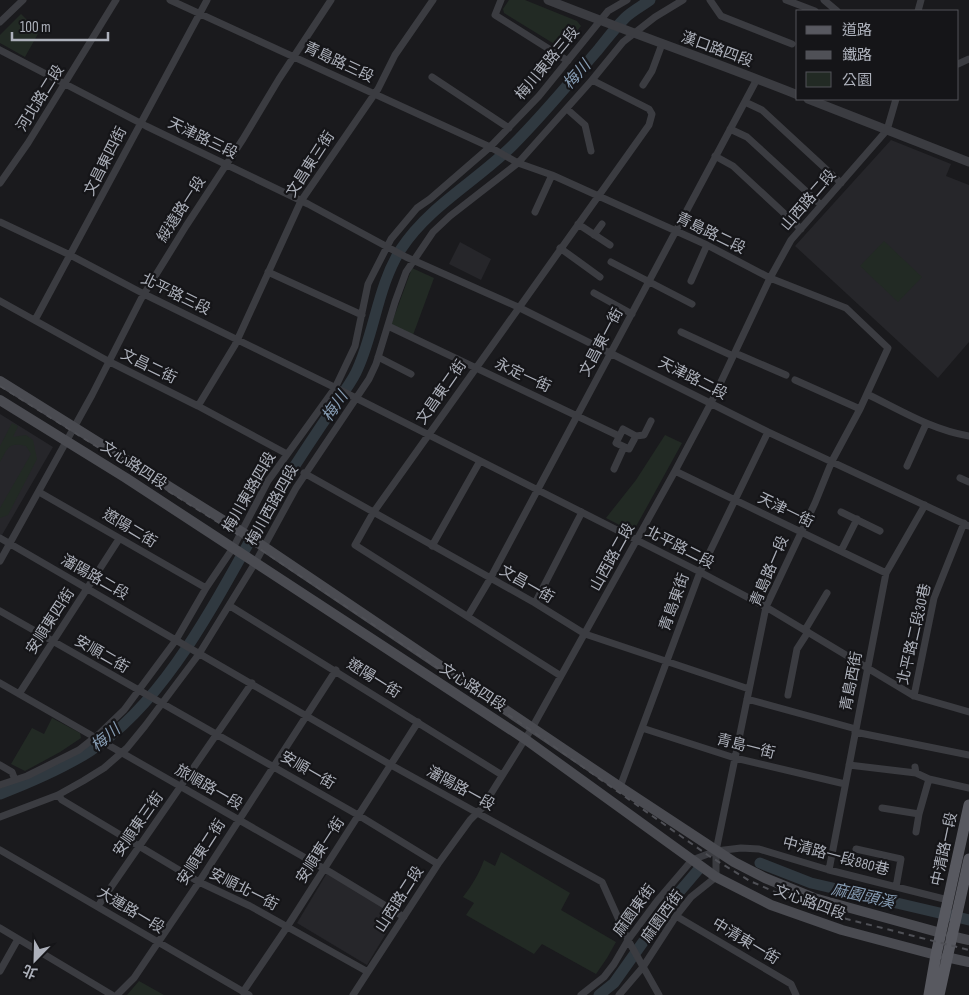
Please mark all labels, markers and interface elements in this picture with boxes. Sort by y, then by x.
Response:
scale bar [12,10,109,42]
legend [796,10,959,100]
text: 100 m [20,18,51,37]
text: 道路 [842,21,872,40]
street label: 梅川東路三段 [511,23,583,103]
street label: 漢口路四段 [678,28,755,71]
street label: 青島路三段 [301,38,377,87]
text: 鐵路 [842,46,872,65]
water label: 梅川 [558,56,594,92]
street label: 河北路二段 [12,61,68,135]
text: 公園 [842,71,872,90]
street label: 天津路三段 [165,113,241,163]
street label: 文昌東四街 [80,123,131,199]
street label: 文昌東三街 [282,128,339,201]
street label: 山西路二段 [777,166,840,235]
street label: 綏遠路一段 [153,173,210,246]
street label: 青島路二段 [673,208,749,258]
street label: 北平路三段 [138,269,214,319]
street label: 文昌東一街 [575,305,627,380]
street label: 文昌二街 [118,345,180,388]
street label: 天津路二段 [655,353,731,404]
street label: 永定一街 [492,354,554,397]
street label: 文昌東二街 [412,356,471,428]
water label: 梅川 [318,387,353,425]
street label: 文心路四段 [97,437,170,494]
street label: 梅川東路四段 [219,449,280,536]
street label: 梅川西路四段 [242,461,303,549]
street label: 天津一街 [755,489,817,532]
street label: 遼陽二街 [99,505,160,552]
street label: 山西路二段 [586,520,639,595]
street label: 北平路二段 [642,522,718,573]
street label: 青島路一段 [746,533,793,609]
street label: 瀋陽路二段 [58,550,132,604]
street label: 文昌一街 [496,561,557,608]
street label: 青島東街 [655,571,694,634]
street label: 北平路二段30巷 [894,582,935,686]
street label: 安順東四街 [22,585,79,658]
street label: 安順二街 [71,631,132,678]
street label: 青島西街 [836,650,867,712]
street label: 遼陽一街 [343,654,404,702]
street label: 文心路四段 [436,659,509,716]
water label: 梅川 [88,719,126,756]
street label: 青島一街 [714,730,777,763]
street label: 安順一街 [277,747,338,794]
street label: 旅順路一段 [172,760,246,814]
street label: 瀋陽路一段 [423,762,498,815]
street label: 安順東三街 [109,788,168,860]
street label: 中清路一段 [927,810,962,888]
street label: 安順東一街 [292,814,349,887]
street label: 安順東二街 [173,816,230,889]
street label: 中清路一段880巷 [780,833,891,880]
street label: 山西路二段 [371,863,428,936]
street label: 安順北一街 [206,864,282,915]
street label: 麻園東街 [609,880,660,940]
water label: 麻園頭溪 [829,880,898,913]
street label: 文心路四段 [771,881,848,924]
street label: 大連路一段 [94,883,168,938]
street label: 麻園西街 [637,886,688,946]
street label: 中清東一街 [709,914,783,969]
north arrow [10,935,60,985]
text: 北 [20,961,40,982]

